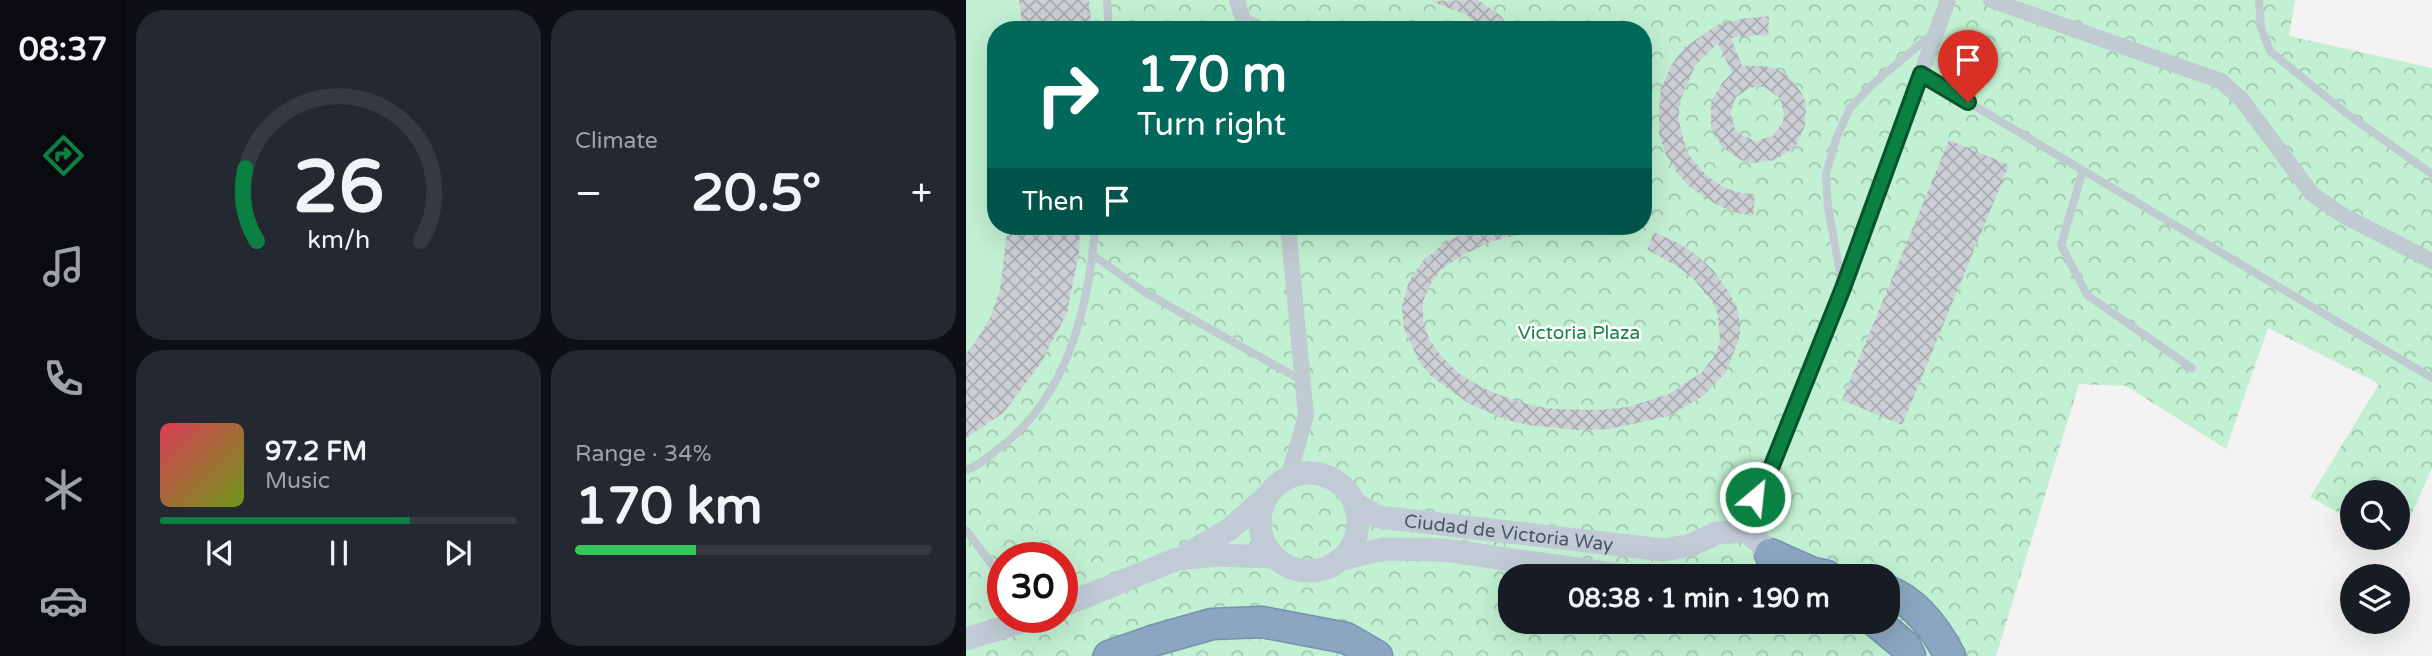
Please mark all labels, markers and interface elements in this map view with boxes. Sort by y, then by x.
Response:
pin [1938,30,1998,102]
text: 08:37 [19,31,107,69]
icon: arrive [1949,41,1987,79]
text: 170 m [1137,46,1287,105]
icon: right [1022,49,1113,140]
text: Turn right [1137,106,1286,144]
text: Climate [575,127,658,155]
icon: directions [39,131,88,180]
text: 26 [293,144,384,232]
text: 20.5° [691,162,821,225]
text: − [575,171,602,217]
text: + [911,171,932,217]
icon: arrive [1098,182,1136,220]
text: Then [1022,186,1084,217]
text: km/h [307,225,370,255]
icon: music [39,242,88,291]
park label: Victoria Plaza [1518,322,1640,344]
icon: phone [39,354,88,403]
text: 97.2 FM [265,436,367,467]
text: Range · 34% [575,440,711,468]
position arrow [1718,460,1792,534]
icon: climate [39,465,88,514]
text: Music [265,467,330,495]
text: 170 km [575,475,763,538]
map controls [2340,480,2410,634]
button: search [2340,480,2410,550]
street label: Ciudad de Victoria Way [1403,510,1614,556]
icon: previous [201,534,239,572]
icon: pause [320,534,358,572]
icon: next [439,534,477,572]
speed limit sign: 30 [987,542,1078,633]
button: layers [2340,564,2410,634]
icon: car [39,576,88,625]
text: 08:38 · 1 min · 190 m [1568,583,1830,614]

